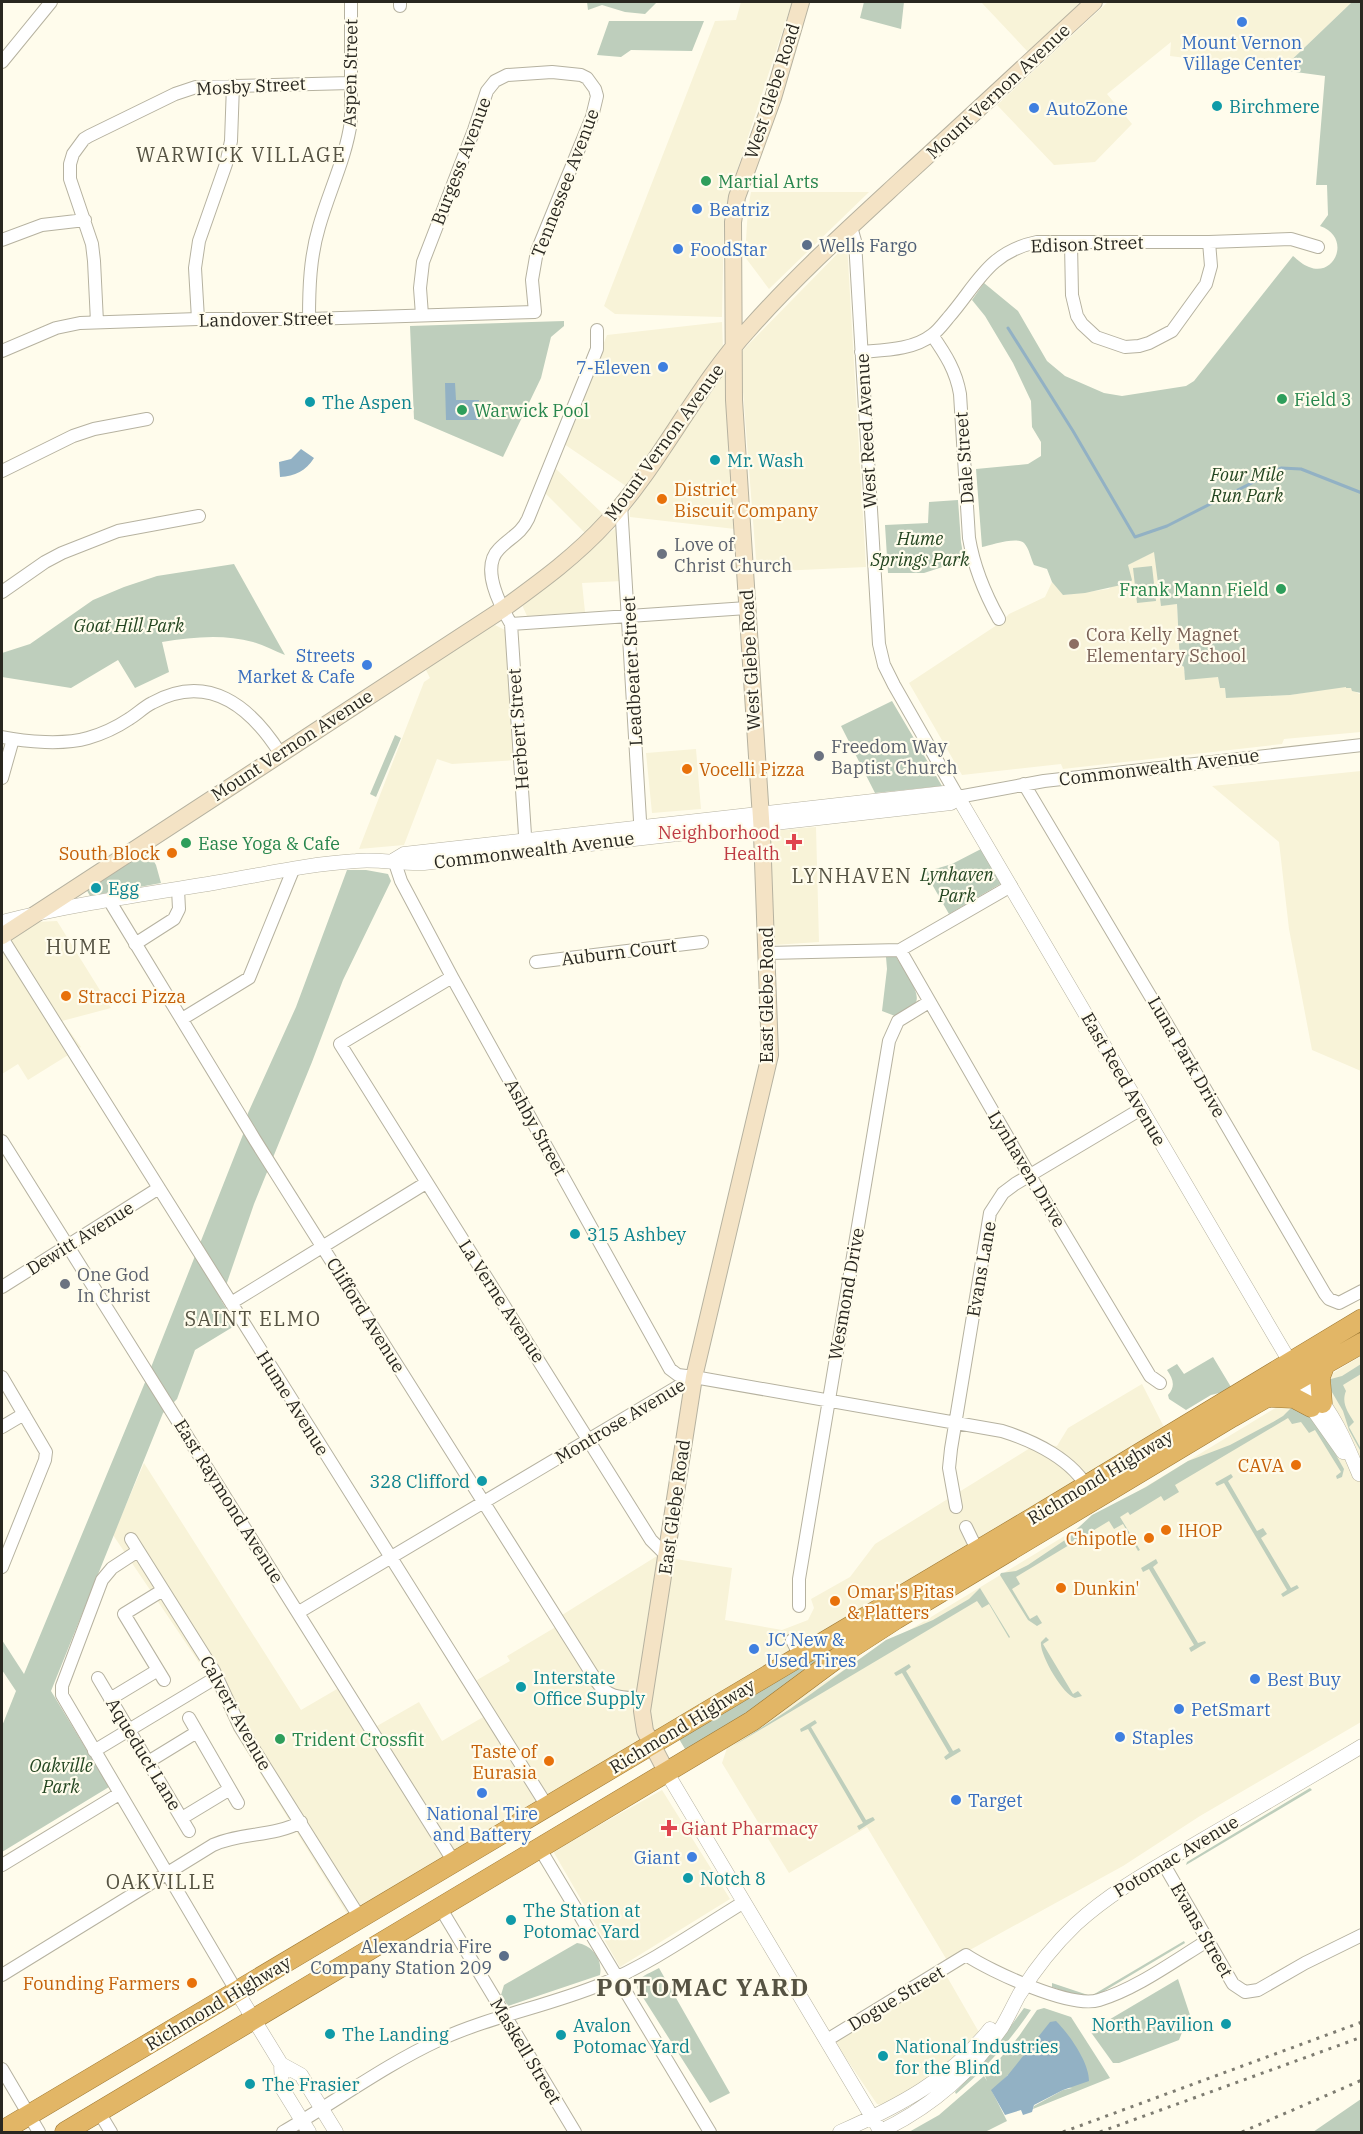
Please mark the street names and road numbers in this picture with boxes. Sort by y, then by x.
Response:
street label: Mount Vernon Avenue [921,18,1075,164]
street label: Aspen Street [338,19,362,127]
street label: West Glebe Road [739,20,805,162]
street label: Mosby Street [196,72,306,100]
street label: Burgess Avenue [426,94,496,228]
street label: Tennessee Avenue [526,105,604,261]
street label: Edison Street [1030,231,1144,257]
street label: Landover Street [198,306,334,332]
street label: West Reed Avenue [850,353,882,509]
street label: Mount Vernon Avenue [599,359,729,525]
street label: Dale Street [949,411,979,505]
street label: West Glebe Road [735,589,765,731]
street label: Leadbeater Street [617,595,647,747]
street label: Herbert Street [502,668,534,790]
street label: Mount Vernon Avenue [207,684,377,806]
street label: Commonwealth Avenue [1058,743,1260,791]
street label: Commonwealth Avenue [433,826,635,874]
street label: East Glebe Road [755,927,778,1063]
street label: Auburn Court [560,934,678,970]
street label: Luna Park Drive [1143,992,1231,1122]
street label: East Reed Avenue [1076,1008,1172,1150]
street label: Ashby Street [500,1074,572,1180]
street label: Lynhaven Drive [983,1106,1071,1232]
street label: Dewitt Avenue [22,1196,138,1280]
street label: Evans Lane [961,1219,1001,1319]
street label: Wesmond Drive [823,1226,869,1362]
street label: La Verne Avenue [454,1235,550,1367]
street label: Clifford Avenue [321,1253,411,1377]
street label: Hume Avenue [252,1346,334,1460]
street label: Montrose Avenue [551,1373,689,1469]
street label: East Raymond Avenue [169,1415,289,1587]
street label: Richmond Highway [1023,1424,1177,1530]
street label: East Glebe Road [653,1438,695,1576]
street label: Calvert Avenue [195,1652,277,1774]
street label: Richmond Highway [605,1673,759,1779]
street label: Aqueduct Lane [101,1693,187,1815]
street label: Potomac Avenue [1110,1810,1242,1902]
street label: Evans Street [1166,1878,1238,1982]
street label: Richmond Highway [141,1950,295,2056]
street label: Dogue Street [844,1960,948,2036]
street label: Maskell Street [485,1994,567,2108]

